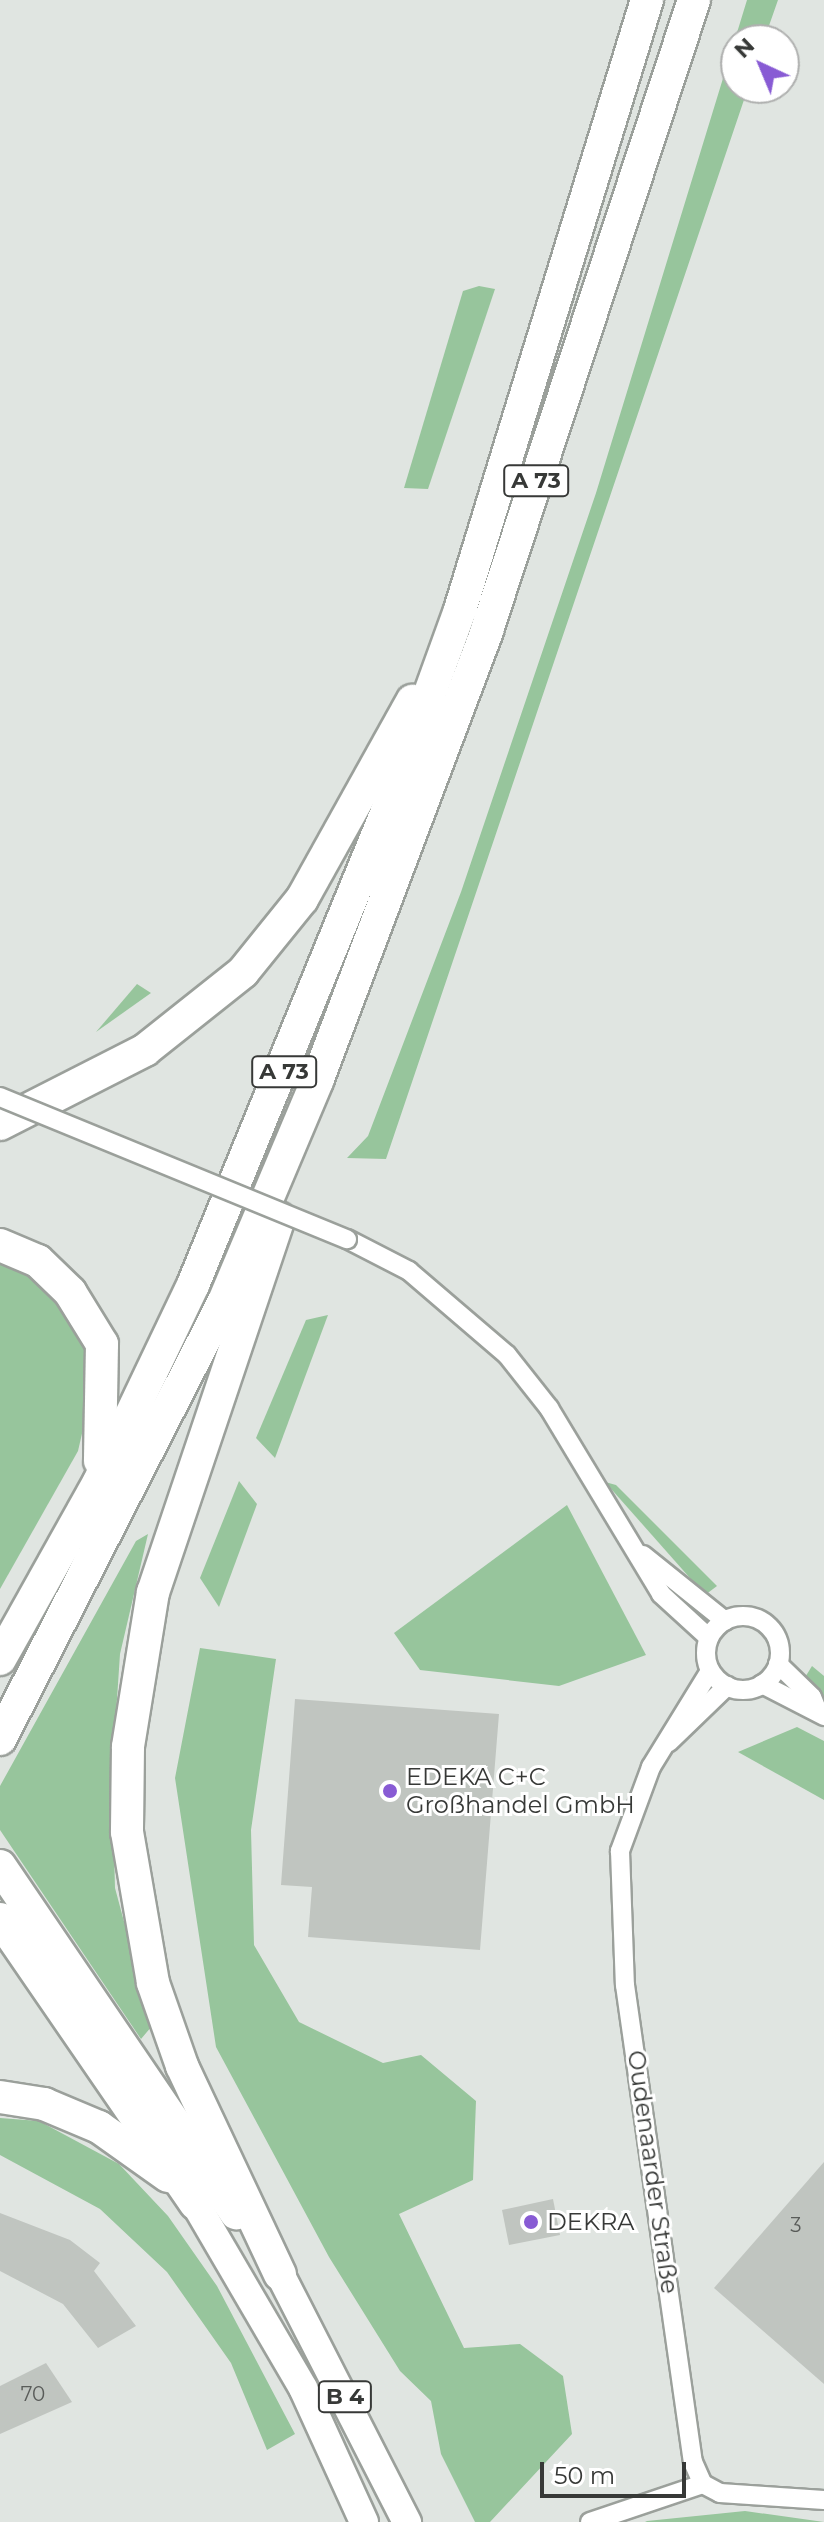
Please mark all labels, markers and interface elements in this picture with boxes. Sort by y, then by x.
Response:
north arrow [720,24,800,104]
text: N [729,32,760,64]
road number: A 73 [502,463,570,499]
road number: A 73 [250,1054,318,1090]
place label: EDEKA C+C Großhandel GmbH [406,1763,635,1819]
marker: EDEKA C+C Großhandel GmbH [381,1782,399,1800]
street label: Oudenaarder Straße [622,2048,684,2296]
place label: DEKRA [547,2208,635,2236]
marker: DEKRA [522,2213,540,2231]
house number: 3 [790,2213,802,2237]
road number: B 4 [317,2379,373,2415]
house number: 70 [21,2382,45,2406]
scale bar [544,2446,690,2496]
text: 50 m [554,2461,615,2490]

